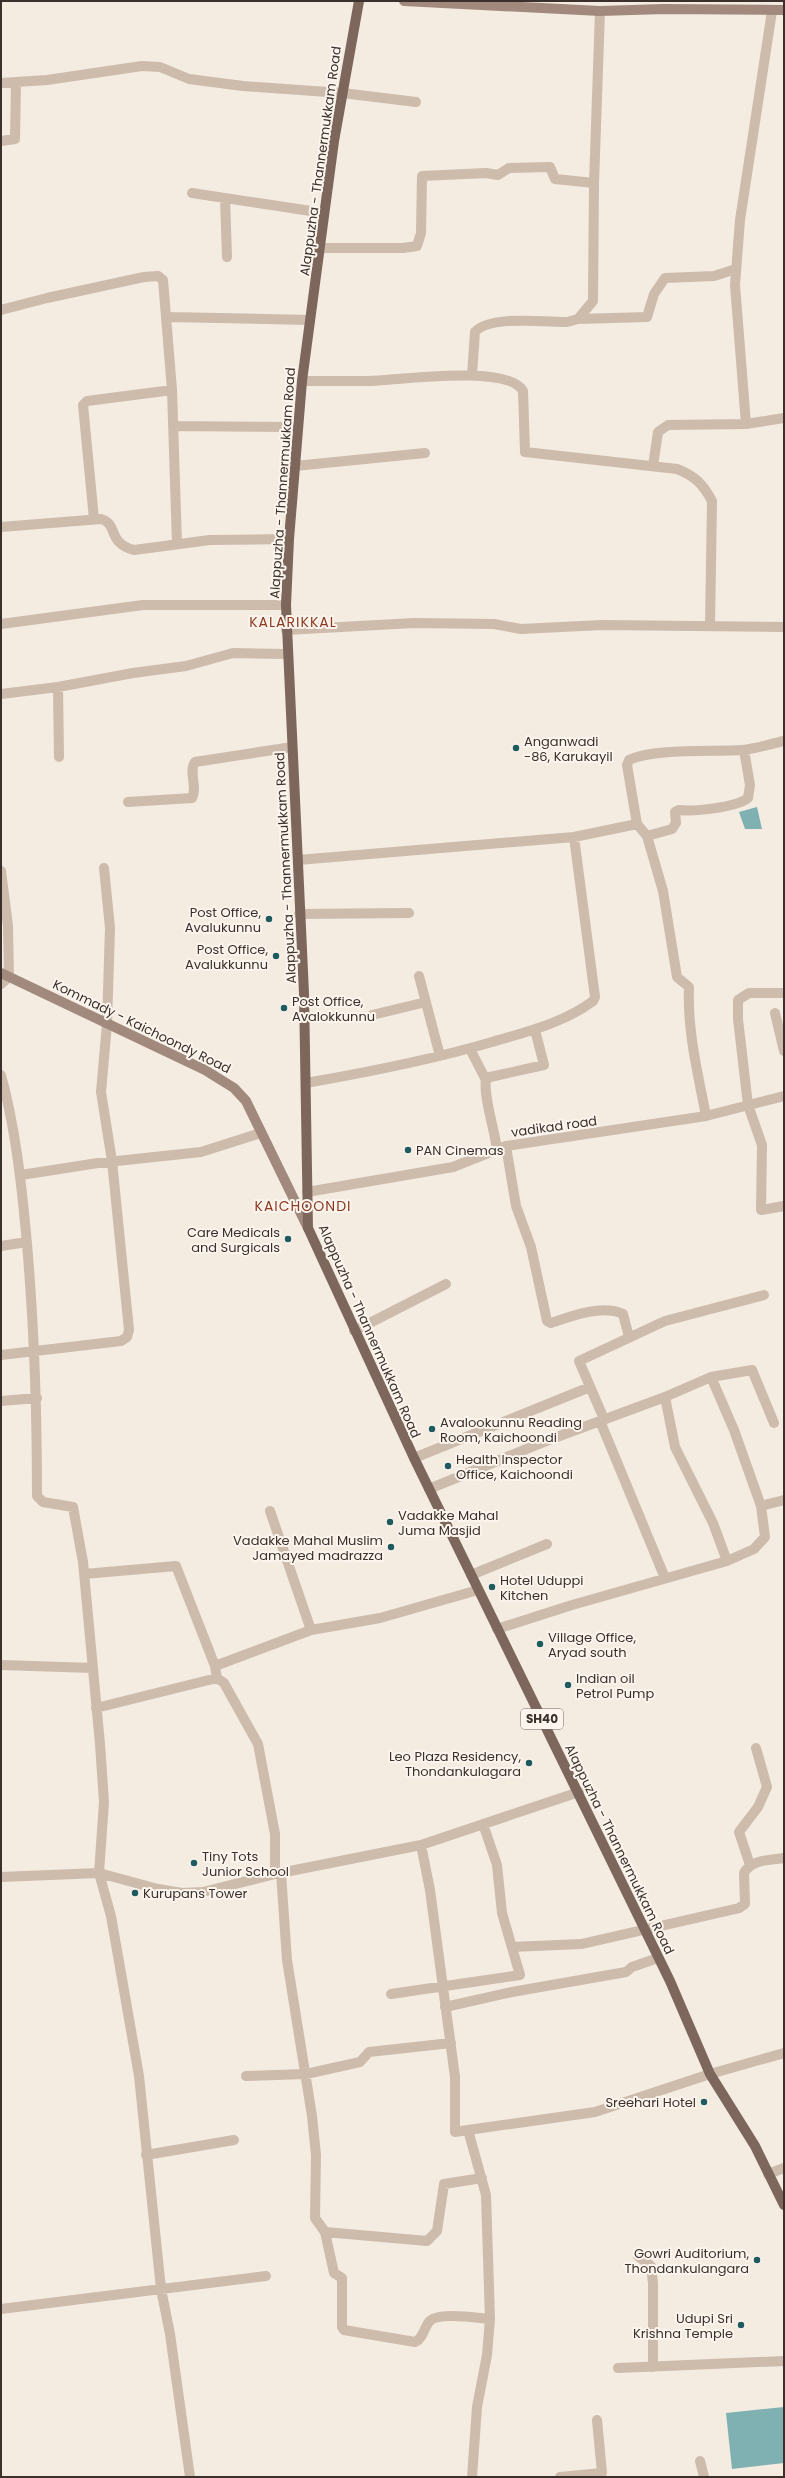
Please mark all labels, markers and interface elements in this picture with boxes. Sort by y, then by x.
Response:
street label: Alappuzha - Thannermukkam Road [295,45,346,277]
street label: Alappuzha - Thannermukkam Road [265,367,300,599]
district label: KALARIKKAL [249,612,337,632]
place label: Anganwadi -86, Karukayil [524,732,613,766]
marker: Anganwadi -86, Karukayil [511,743,521,753]
street label: Alappuzha - Thannermukkam Road [270,752,301,984]
place label: Post Office, Avalukunnu [185,903,261,937]
marker: Post Office, Avalukunnu [264,914,274,924]
place label: Post Office, Avalukkunnu [185,940,268,974]
marker: Post Office, Avalukkunnu [271,951,281,961]
street label: Kommady - Kaichoondy Road [49,975,234,1078]
place label: Post Office, Avalokkunnu [292,992,375,1026]
marker: Post Office, Avalokkunnu [279,1003,289,1013]
street label: vadikad road [510,1111,598,1142]
place label: PAN Cinemas [416,1141,504,1160]
marker: PAN Cinemas [403,1145,413,1155]
district label: KAICHOONDI [255,1196,351,1216]
street label: Alappuzha - Thannermukkam Road [314,1221,425,1441]
place label: Care Medicals and Surgicals [187,1223,280,1257]
marker: Care Medicals and Surgicals [283,1234,293,1244]
place label: Avalookunnu Reading Room, Kaichoondi [440,1413,582,1447]
marker: Avalookunnu Reading Room, Kaichoondi [427,1424,437,1434]
place label: Health Inspector Office, Kaichoondi [456,1450,573,1484]
marker: Health Inspector Office, Kaichoondi [443,1461,453,1471]
place label: Vadakke Mahal Juma Masjid [398,1506,498,1540]
marker: Vadakke Mahal Juma Masjid [385,1517,395,1527]
place label: Vadakke Mahal Muslim Jamayed madrazza [233,1531,383,1565]
marker: Vadakke Mahal Muslim Jamayed madrazza [386,1542,396,1552]
place label: Hotel Uduppi Kitchen [500,1571,583,1605]
marker: Hotel Uduppi Kitchen [487,1582,497,1592]
place label: Village Office, Aryad south [548,1628,636,1662]
marker: Village Office, Aryad south [535,1639,545,1649]
place label: Indian oil Petrol Pump [576,1669,654,1703]
marker: Indian oil Petrol Pump [563,1680,573,1690]
road number: SH40 [521,1709,563,1729]
street label: Alappuzha - Thannermukkam Road [560,1741,679,1958]
place label: Leo Plaza Residency, Thondankulagara [389,1747,521,1781]
marker: Leo Plaza Residency, Thondankulagara [524,1758,534,1768]
place label: Tiny Tots Junior School [202,1847,289,1881]
marker: Tiny Tots Junior School [189,1858,199,1868]
place label: Kurupans Tower [143,1884,248,1903]
marker: Kurupans Tower [130,1888,140,1898]
place label: Sreehari Hotel [605,2093,696,2112]
marker: Sreehari Hotel [699,2097,709,2107]
place label: Gowri Auditorium, Thondankulangara [625,2244,749,2278]
marker: Gowri Auditorium, Thondankulangara [752,2255,762,2265]
place label: Udupi Sri Krishna Temple [633,2309,733,2343]
marker: Udupi Sri Krishna Temple [736,2320,746,2330]

